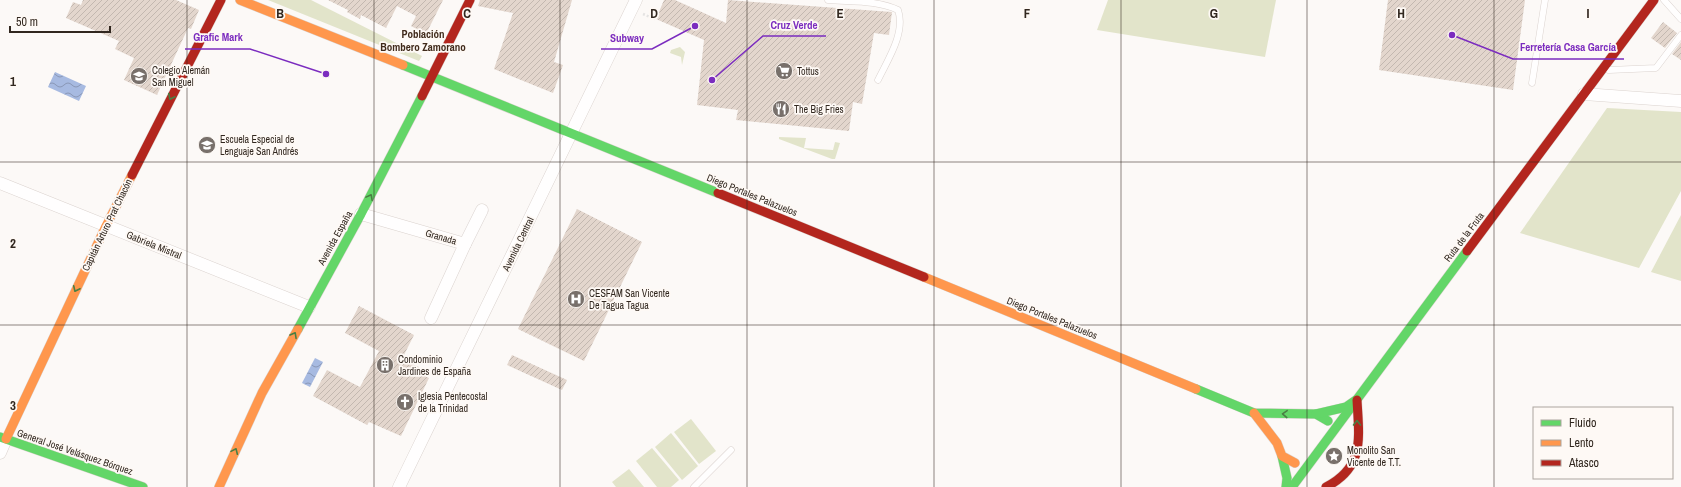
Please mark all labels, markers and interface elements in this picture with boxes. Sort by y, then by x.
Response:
text: B [276,5,284,22]
text: C [463,5,471,22]
text: D [650,5,658,22]
text: E [836,5,844,22]
text: F [1024,5,1031,22]
text: G [1210,5,1218,22]
text: H [1397,5,1405,22]
text: I [1587,5,1590,22]
scale bar [10,8,110,34]
callout: Cruz Verde [763,13,826,36]
text: 50 m [16,14,38,30]
text: Cruz Verde [771,18,817,32]
callout: Grafic Mark [185,26,250,49]
callout: Subway [601,26,652,49]
district label: Población Bombero Zamorano [380,27,466,54]
text: Grafic Mark [193,30,244,44]
text: Subway [610,31,644,45]
callout: Ferretería Casa García [1513,36,1624,59]
text: Ferretería Casa García [1520,40,1616,54]
supermarket icon: Tottus [774,61,794,81]
place label: Colegio Alemán San Miguel [152,64,210,89]
place label: Tottus [797,65,819,78]
school or university icon: Colegio Alemán San Miguel [129,66,149,86]
text: 1 [10,73,16,90]
one-way arrow [168,93,176,100]
restaurant icon: The Big Fries [771,99,791,119]
place label: The Big Fries [794,103,844,116]
place label: Escuela Especial de Lenguaje San Andrés [220,133,298,158]
school or university icon: Escuela Especial de Lenguaje San Andrés [197,135,217,155]
street label: Diego Portales Palazuelos [705,171,799,219]
street label: Capitán Arturo Prat Chacón [79,177,135,273]
one-way arrow [365,194,373,201]
street label: Avenida España [314,208,355,268]
street label: Ruta de la Fruta [1441,209,1487,264]
street label: Avenida Central [499,215,537,274]
street label: Granada [424,226,459,248]
street label: Gabriela Mistral [125,228,184,262]
text: 2 [10,235,16,252]
one-way arrow [73,284,81,292]
place label: CESFAM San Vicente De Tagua Tagua [589,287,670,312]
hospital icon: CESFAM San Vicente De Tagua Tagua [566,289,586,309]
street label: Diego Portales Palazuelos [1005,294,1099,342]
one-way arrow [289,332,296,339]
place label: Condominio Jardines de España [398,353,471,378]
building icon: Condominio Jardines de España [375,355,395,375]
place label: Iglesia Pentecostal de la Trinidad [418,390,487,415]
church icon: Iglesia Pentecostal de la Trinidad [395,392,415,412]
text: 3 [10,397,16,414]
legend [1533,407,1673,479]
one-way arrow [1282,410,1288,418]
text: Fluido [1569,415,1596,431]
one-way arrow [1353,420,1361,426]
street label: General José Velásquez Bórquez [15,426,135,478]
text: Lento [1569,435,1594,451]
place label: Monolito San Vicente de T.T. [1347,444,1401,469]
place icon: Monolito San Vicente de T.T. [1324,446,1344,466]
one-way arrow [231,448,239,455]
text: Atasco [1568,455,1599,471]

